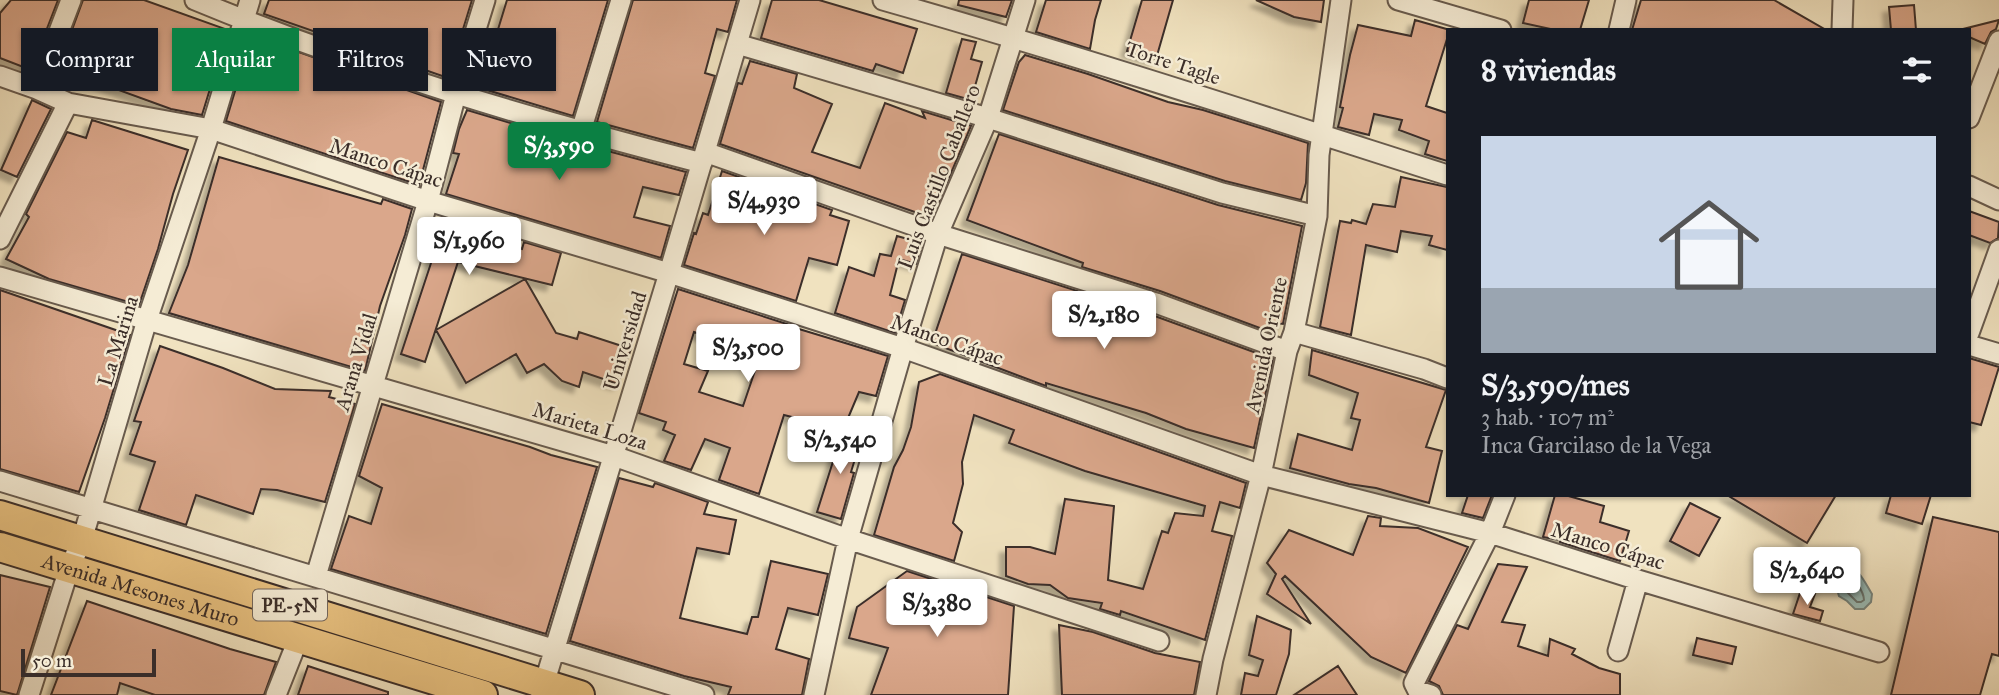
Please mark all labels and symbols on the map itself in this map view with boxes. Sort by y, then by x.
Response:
street label: Torre Tagle [1122,35,1224,91]
street label: Luis Castillo Caballero [892,81,986,273]
pin: S/3,590 [494,122,624,182]
street label: Manco Cápac [326,132,446,194]
pin: S/4,930 [699,177,829,237]
pin: S/1,960 [404,218,534,277]
street label: Avenida Oriente [1239,274,1293,416]
street label: Universidad [598,288,653,394]
street label: La Marina [92,292,144,389]
pin: S/2,180 [1039,292,1169,351]
street label: Manco Cápac [887,309,1007,371]
street label: Arana Vidal [329,310,383,415]
pin: S/3,500 [683,324,813,384]
street label: Marieta Loza [530,396,651,456]
pin: S/2,540 [775,416,905,476]
street label: Manco Cápac [1548,516,1668,576]
street label: Avenida Mesones Muro [38,547,243,633]
pin: S/2,640 [1742,548,1872,607]
pin: S/3,380 [872,580,1002,639]
road number: PE-5N [253,590,327,620]
scale bar [21,646,156,678]

